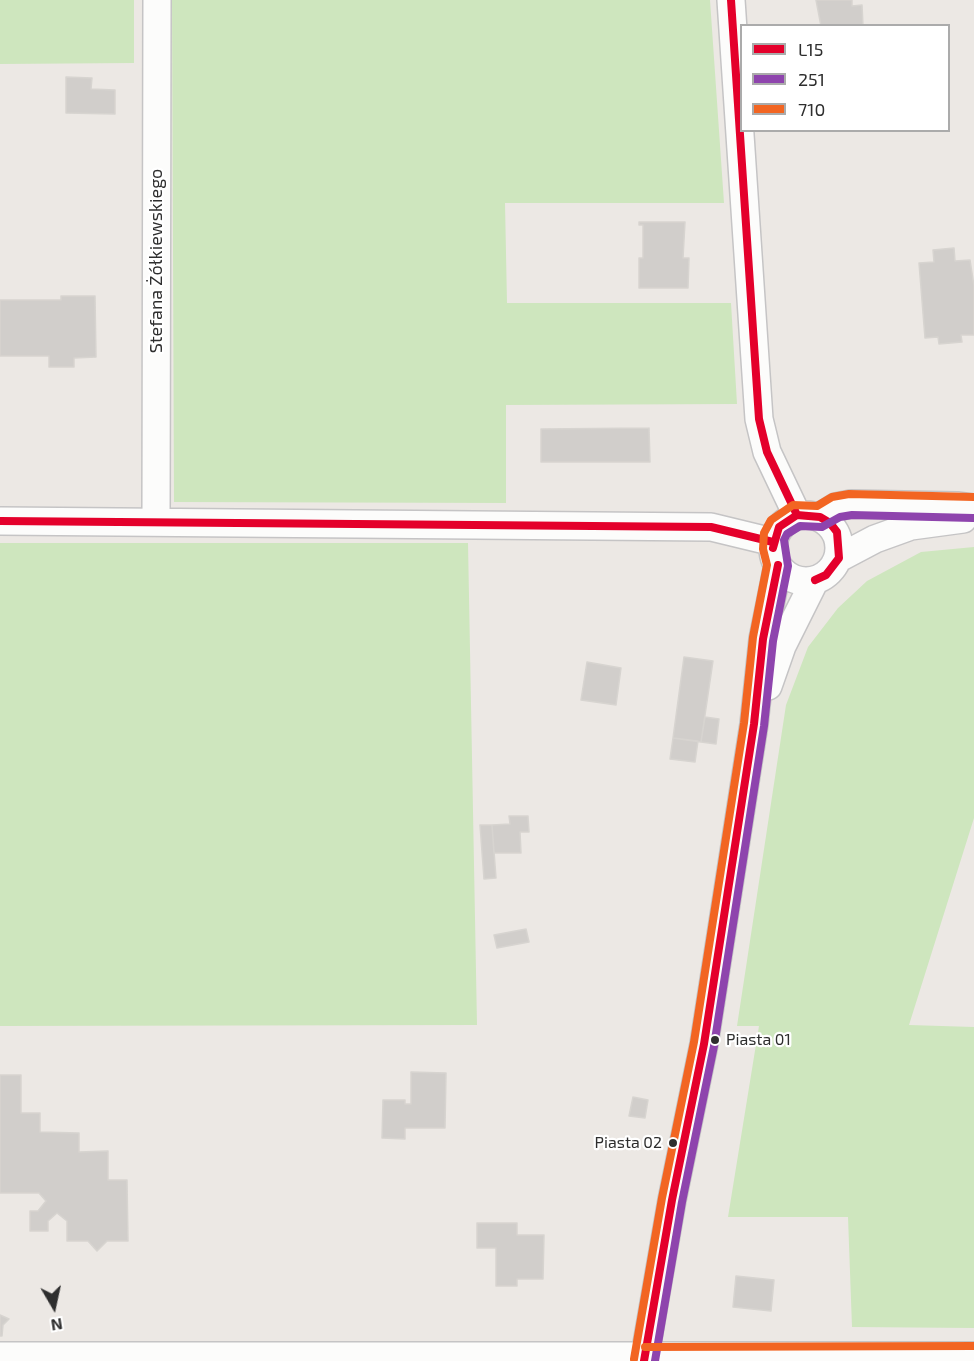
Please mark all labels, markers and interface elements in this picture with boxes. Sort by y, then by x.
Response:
legend [740,24,950,132]
text: L15 [798,38,823,60]
text: 251 [798,68,825,90]
text: 710 [798,98,825,120]
street label: Stefana Żółkiewskiego [145,169,167,353]
place label: Piasta 01 [726,1030,791,1050]
marker: Piasta 01 [709,1034,721,1046]
place label: Piasta 02 [595,1133,662,1153]
marker: Piasta 02 [667,1137,679,1149]
north arrow [24,1277,84,1337]
text: N [50,1315,64,1336]

